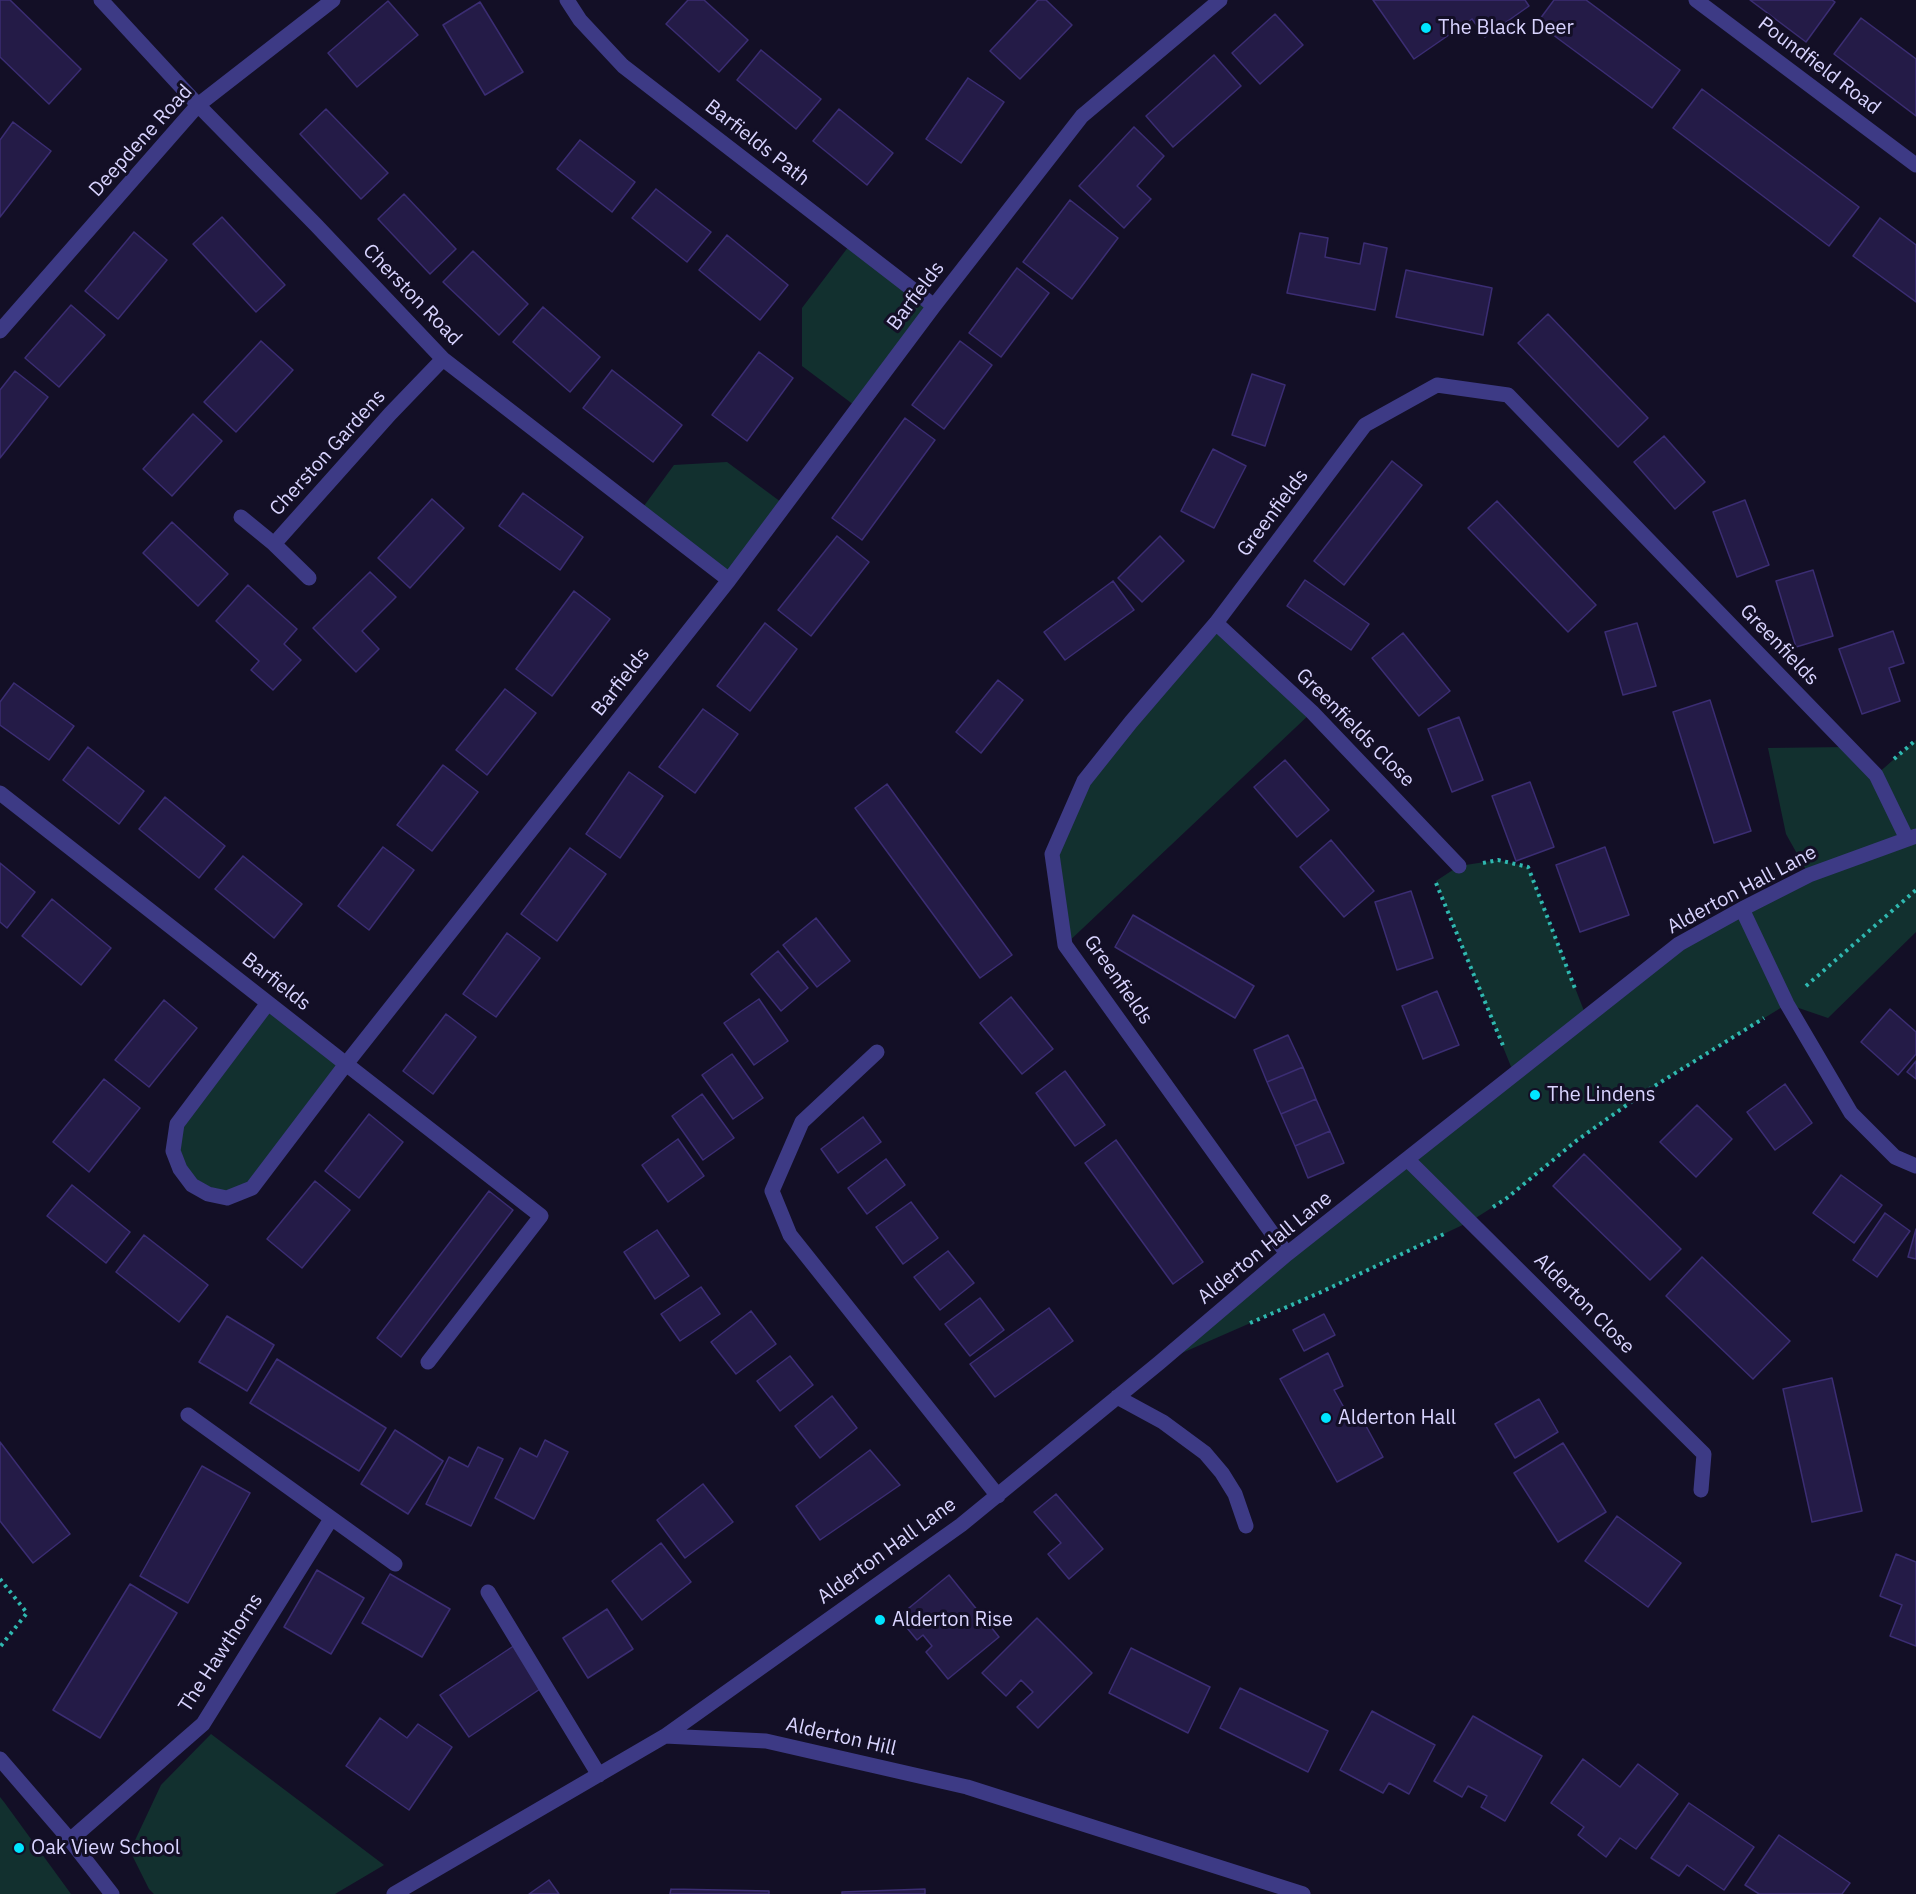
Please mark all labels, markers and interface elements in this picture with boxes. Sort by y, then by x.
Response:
street label: Poundfield Road [1753,12,1885,120]
place label: The Black Deer [1438,16,1574,40]
marker: The Black Deer [1419,21,1433,35]
street label: Deepdene Road [84,80,198,202]
street label: Barfields Path [700,95,814,191]
street label: Cherston Road [358,239,466,351]
street label: Barfields [882,257,950,335]
street label: Cherston Gardens [265,385,391,521]
street label: Greenfields [1232,464,1314,562]
street label: Greenfields [1734,599,1824,691]
street label: Barfields [587,643,655,721]
street label: Greenfields Close [1291,664,1419,792]
street label: Alderton Hall Lane [1663,840,1821,940]
street label: Greenfields [1078,931,1158,1029]
street label: Barfields [237,948,315,1016]
place label: The Lindens [1547,1083,1656,1107]
marker: The Lindens [1528,1088,1542,1102]
street label: Alderton Hall Lane [1193,1186,1337,1310]
street label: Alderton Close [1529,1249,1639,1359]
place label: Alderton Hall [1338,1406,1456,1430]
marker: Alderton Hall [1319,1411,1333,1425]
street label: Alderton Hall Lane [813,1493,961,1609]
street label: The Hawthorns [174,1589,268,1717]
place label: Alderton Rise [892,1608,1013,1632]
marker: Alderton Rise [873,1613,887,1627]
street label: Alderton Hill [784,1713,898,1761]
place label: Oak View School [31,1836,180,1860]
marker: Oak View School [12,1841,26,1855]

